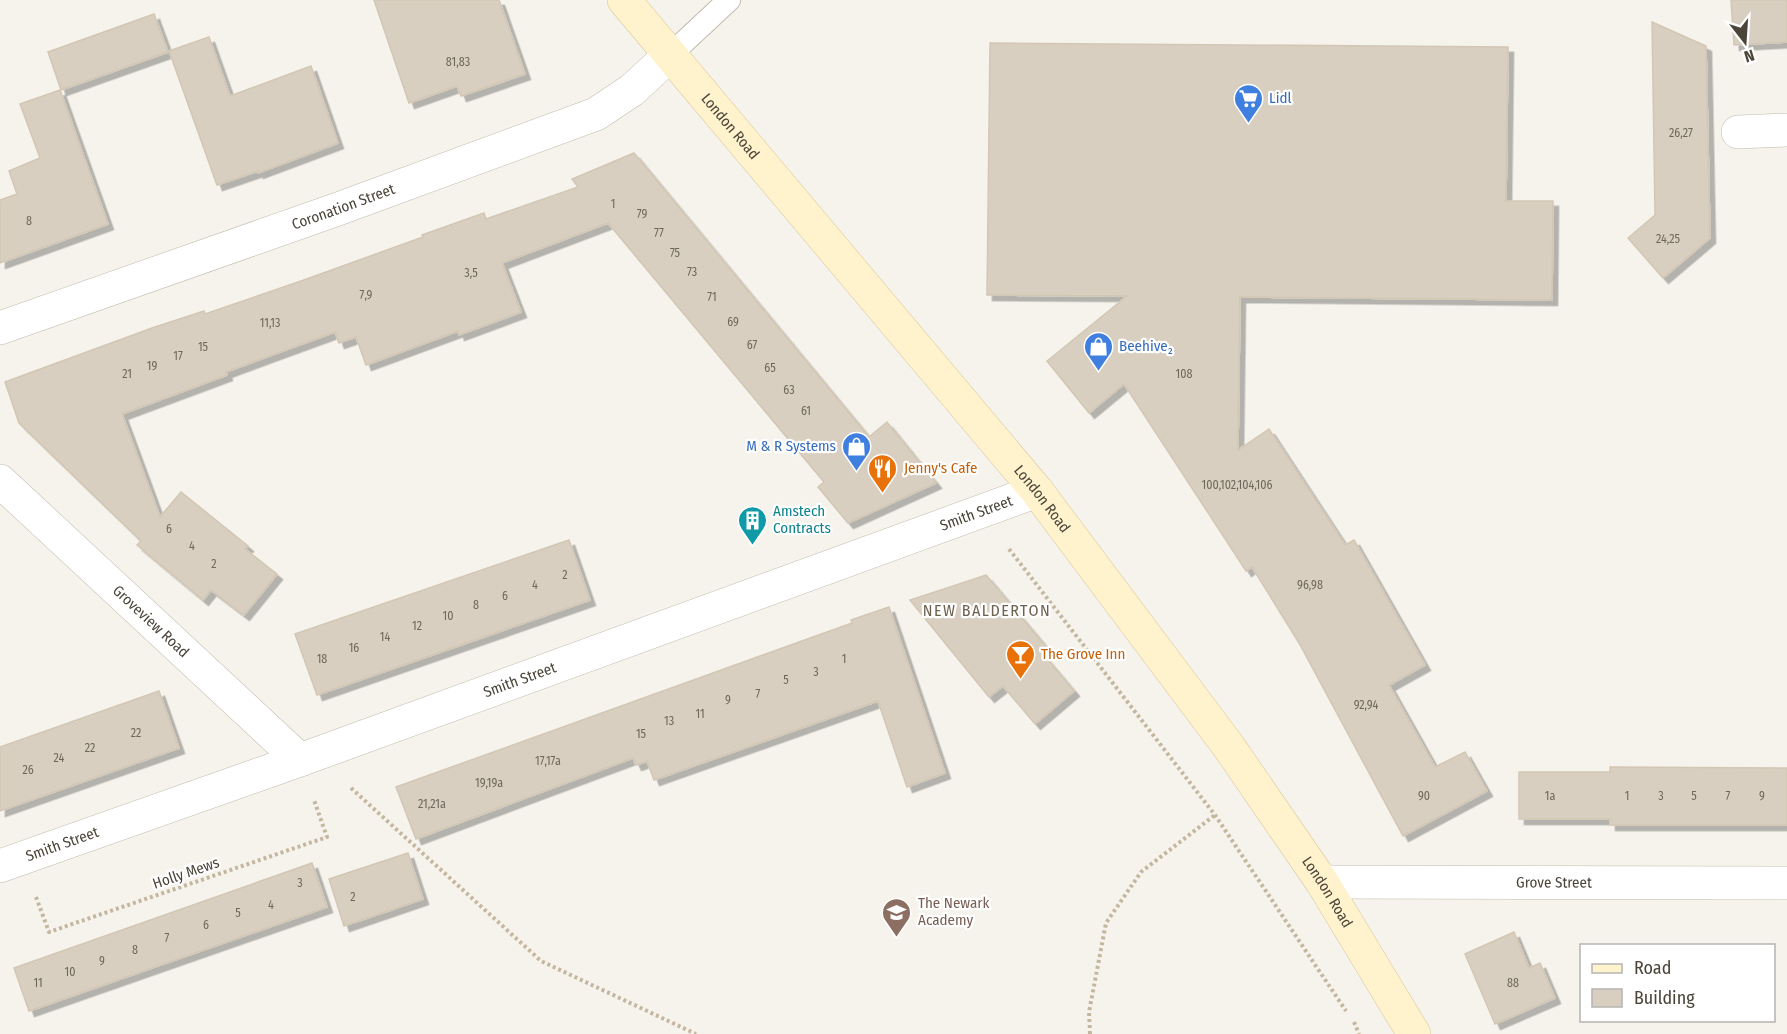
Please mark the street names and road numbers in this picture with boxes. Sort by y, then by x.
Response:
street label: London Road [697,90,763,163]
street label: Coronation Street [289,180,397,234]
street label: London Road [1010,462,1074,536]
street label: Smith Street [937,492,1015,535]
street label: Groveview Road [109,581,193,661]
street label: Smith Street [481,658,559,701]
street label: Smith Street [23,823,101,865]
street label: Holly Mews [150,853,222,893]
street label: London Road [1298,853,1357,931]
street label: Grove Street [1516,873,1592,892]

